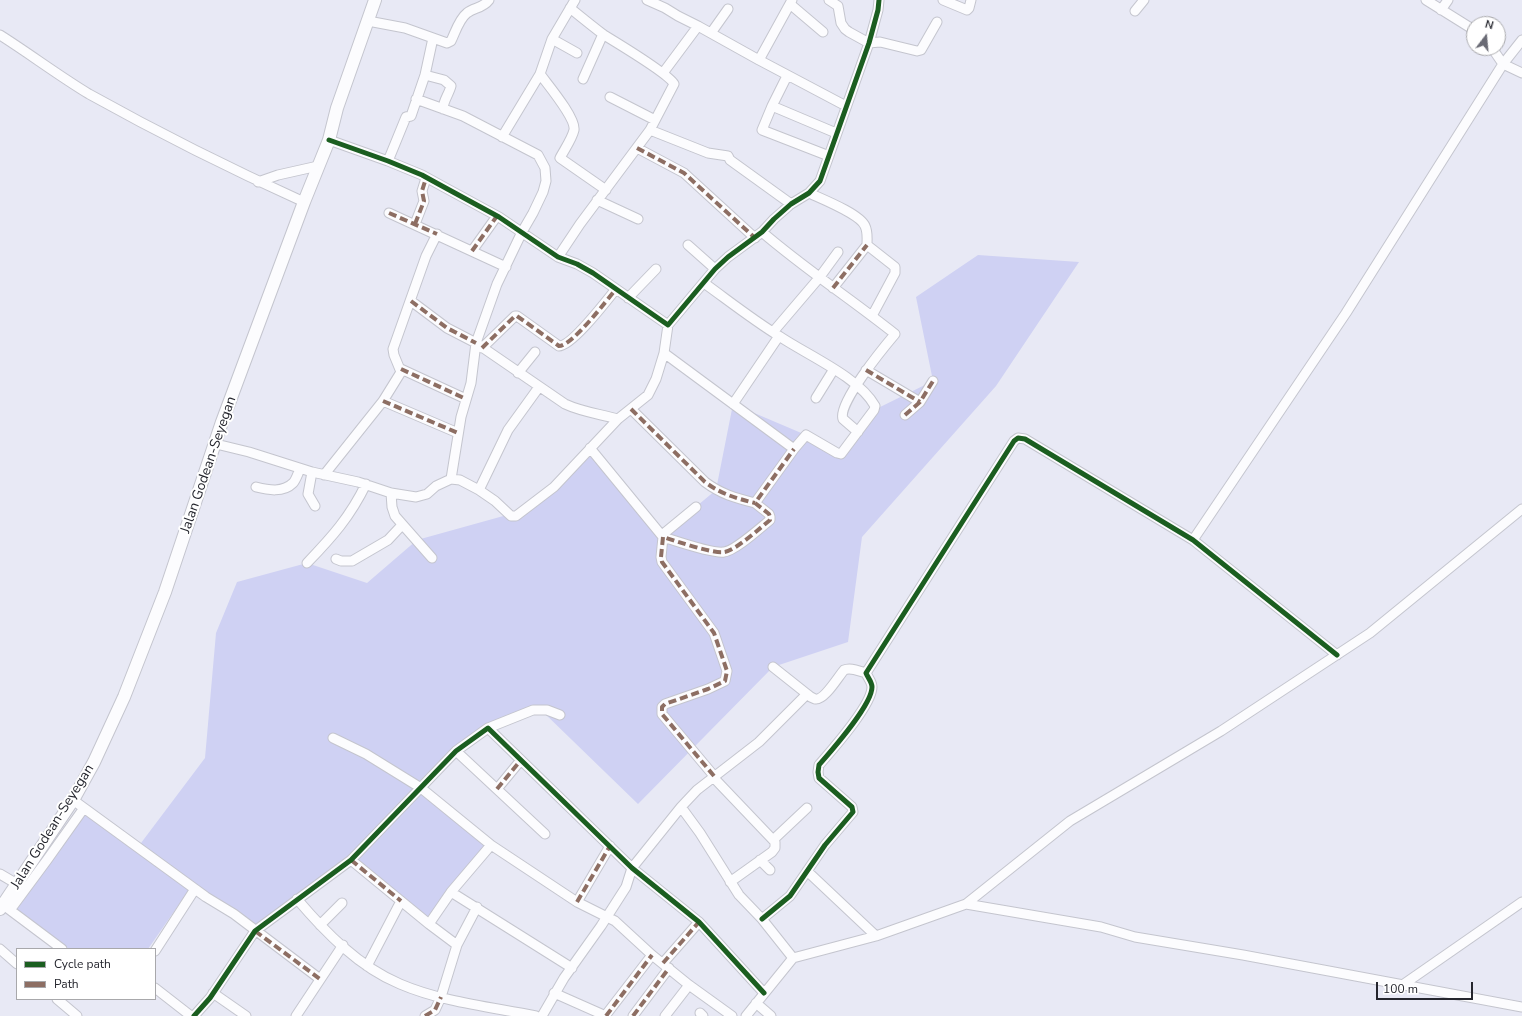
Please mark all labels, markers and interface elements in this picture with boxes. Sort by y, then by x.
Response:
north arrow [1466,16,1506,56]
text: N [1483,17,1495,33]
street label: Jalan Godean-Seyegan [178,394,240,536]
street label: Jalan Godean-Seyegan [8,762,98,892]
legend [16,948,156,1000]
text: Cycle path [54,956,111,972]
scale bar [1378,974,1475,1000]
text: Path [54,976,79,992]
text: 100 m [1383,981,1418,997]

